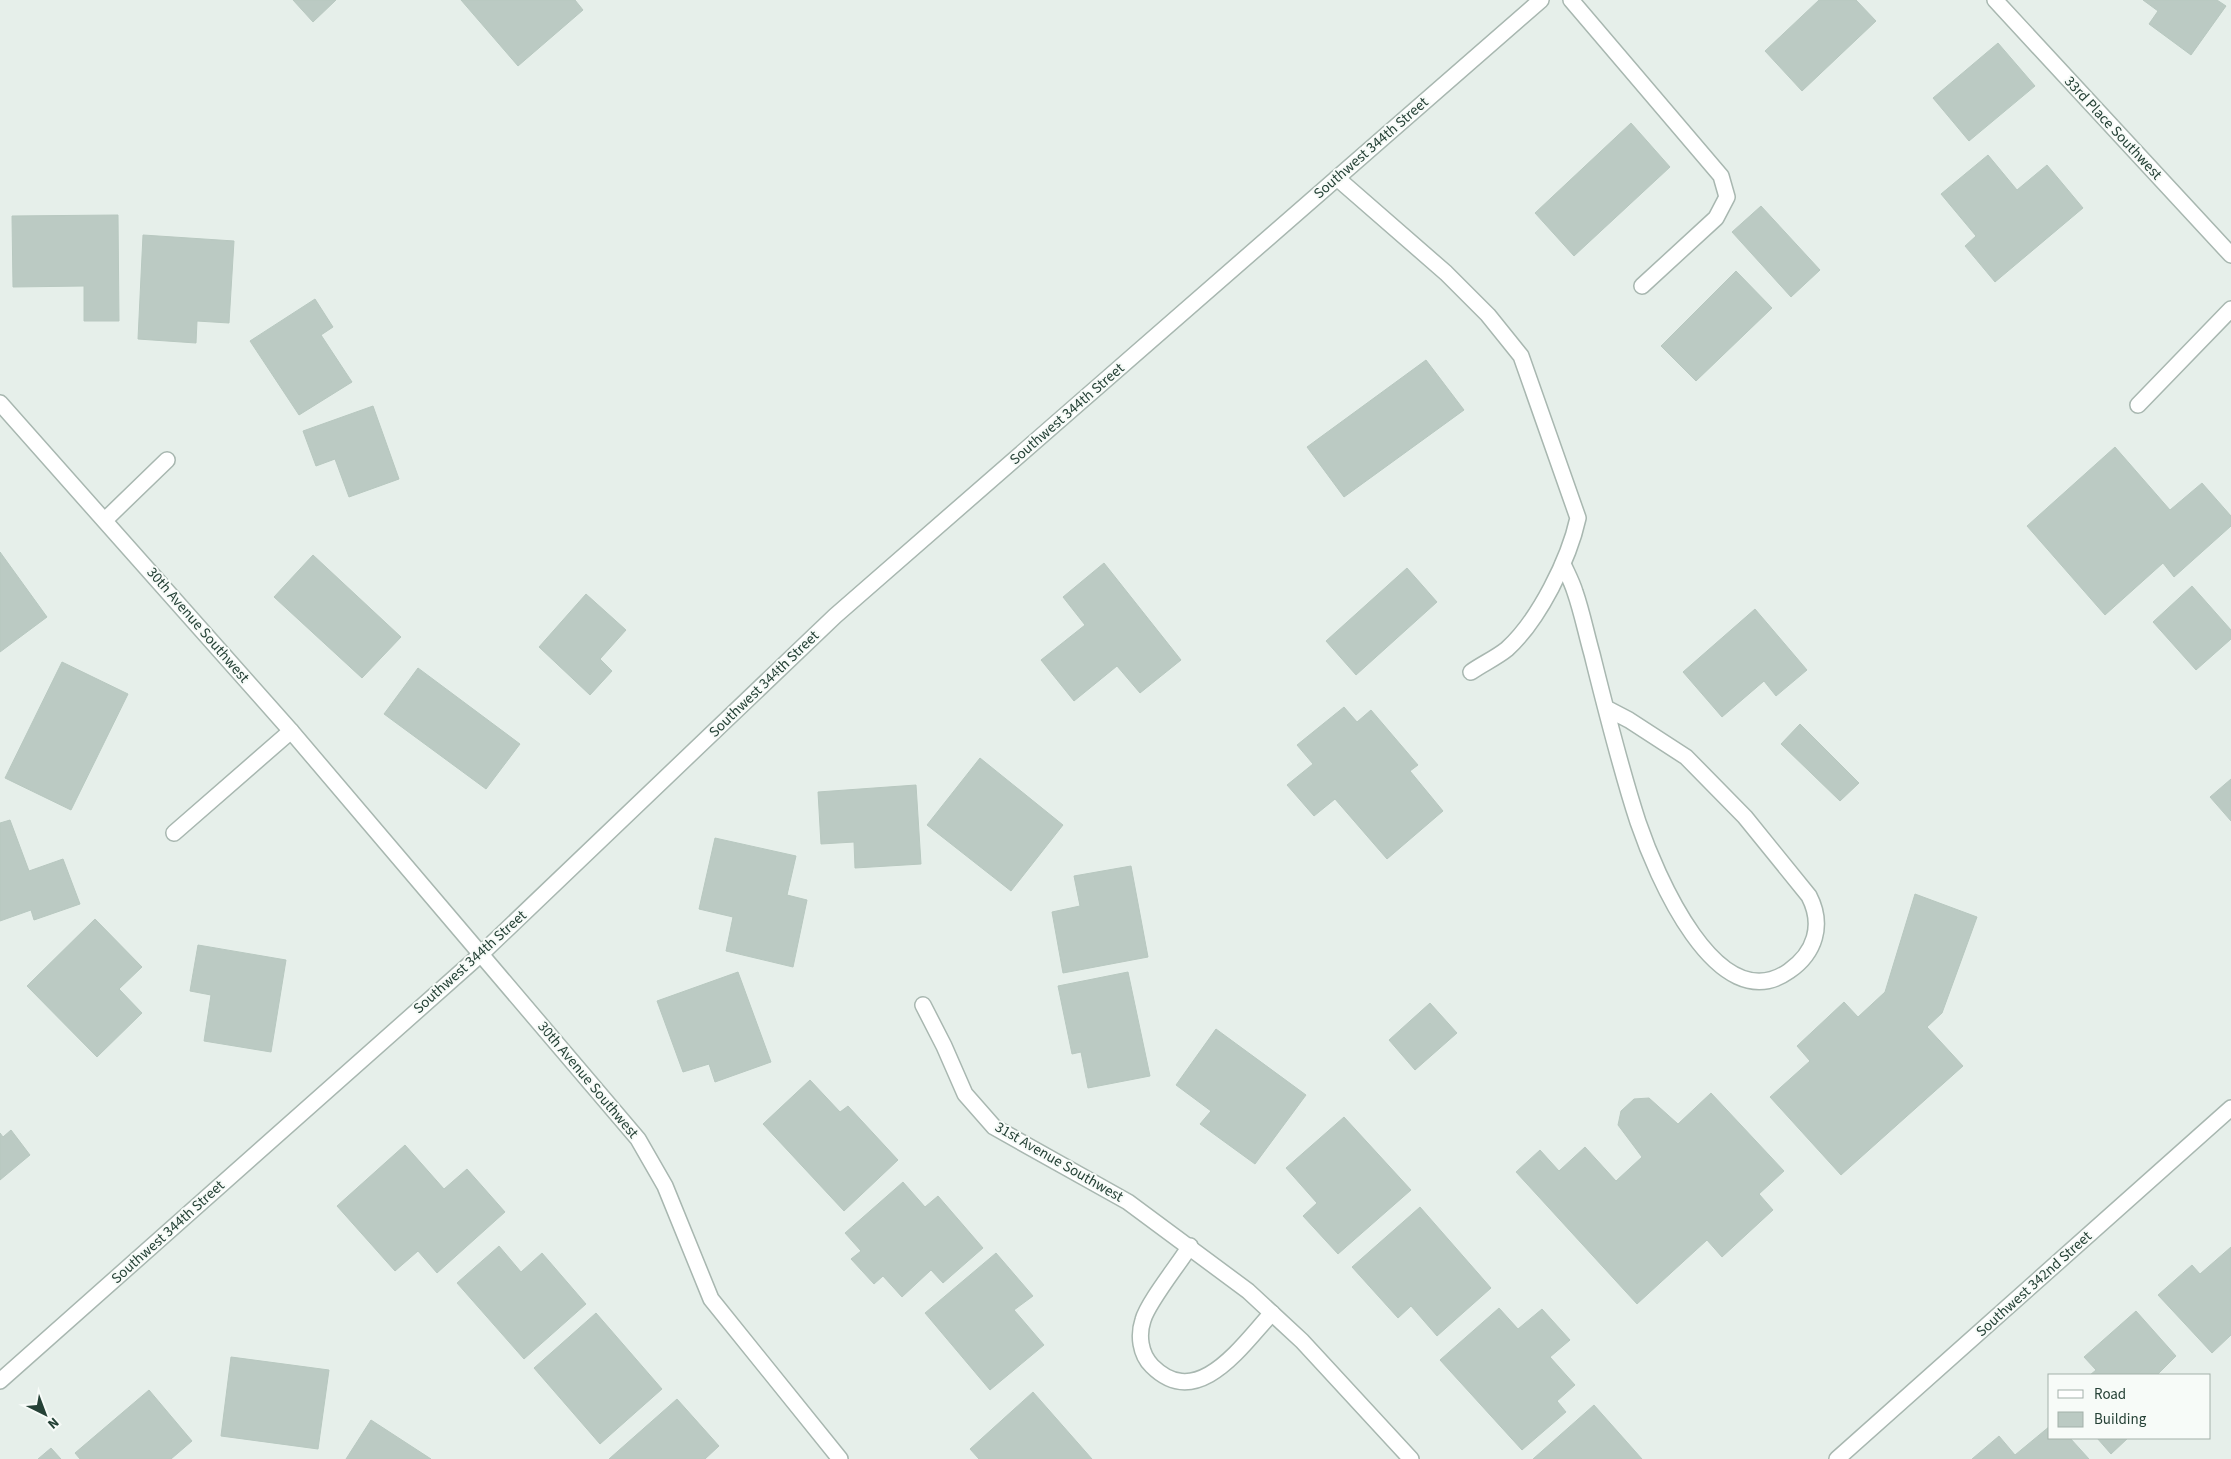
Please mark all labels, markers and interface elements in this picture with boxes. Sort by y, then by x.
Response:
street label: 33rd Place Southwest [2059,72,2167,184]
street label: Southwest 344th Street [1309,92,1433,204]
street label: Southwest 344th Street [1005,358,1129,470]
street label: 30th Avenue Southwest [142,563,254,687]
street label: Southwest 344th Street [704,626,824,742]
street label: Southwest 344th Street [409,905,531,1019]
street label: 30th Avenue Southwest [533,1017,643,1143]
street label: 31st Avenue Southwest [991,1117,1127,1207]
street label: Southwest 344th Street [107,1175,229,1289]
street label: Southwest 342nd Street [1972,1226,2096,1342]
legend [2048,1374,2211,1439]
text: Road [2094,1384,2126,1405]
north arrow [20,1389,70,1439]
text: Building [2094,1409,2147,1430]
text: N [43,1412,63,1433]

